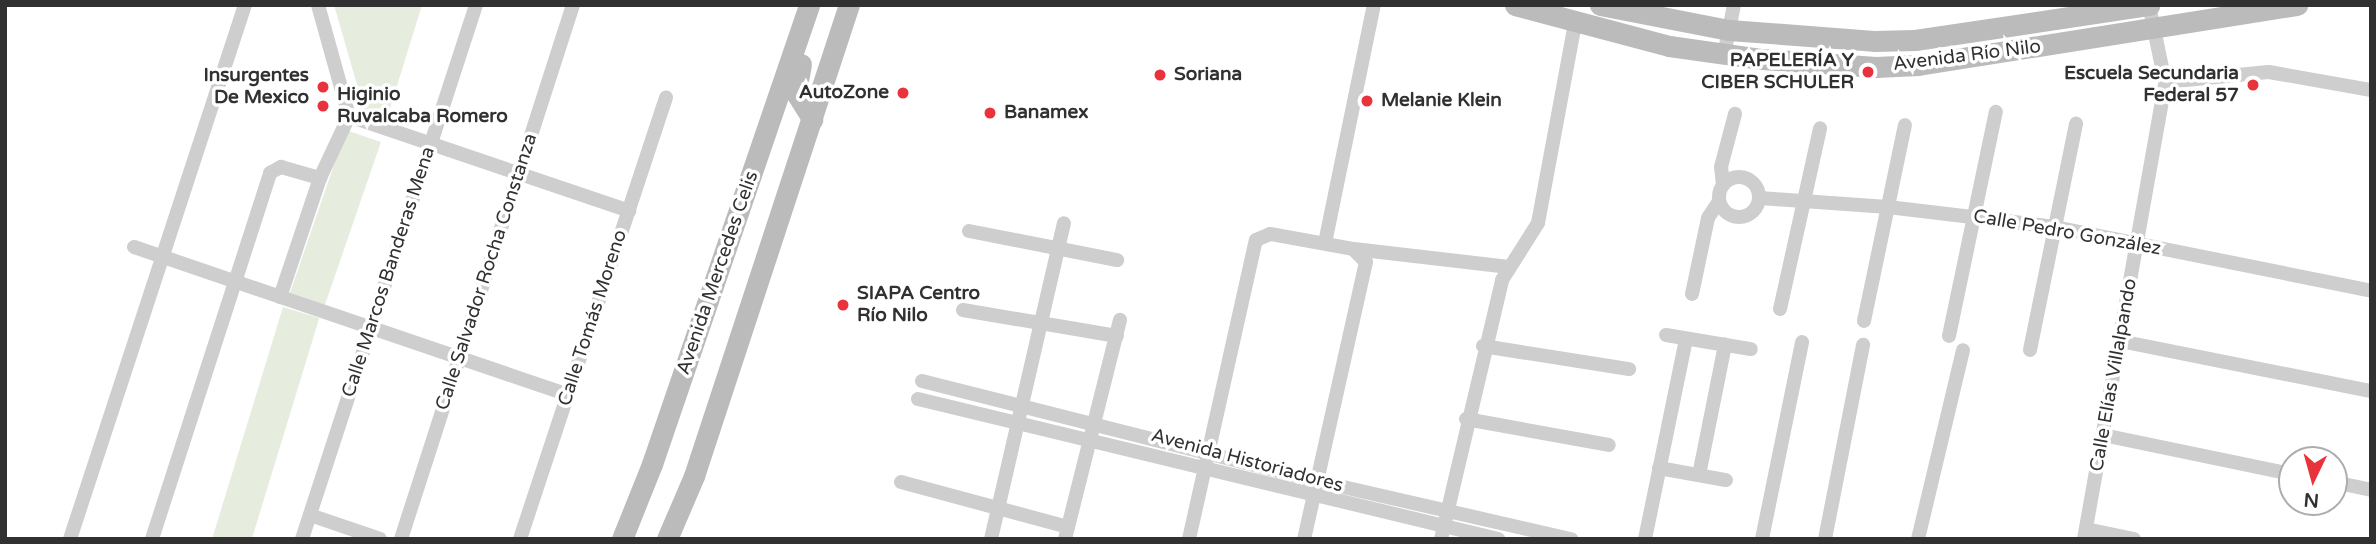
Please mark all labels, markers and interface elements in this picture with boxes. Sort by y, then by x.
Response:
street label: Avenida Río Nilo [1892,36,2042,76]
place label: PAPELERÍA Y CIBER SCHULER [1701,50,1854,94]
place label: Escuela Secundaria Federal 57 [2064,63,2239,107]
place label: Soriana [1174,64,1242,86]
marker: PAPELERÍA Y CIBER SCHULER [1860,64,1876,80]
place label: Insurgentes De Mexico [203,65,309,109]
marker: Soriana [1152,67,1168,83]
marker: Escuela Secundaria Federal 57 [2245,77,2261,93]
marker: Insurgentes De Mexico [315,79,331,95]
place label: AutoZone [799,82,889,104]
place label: Higinio Ruvalcaba Romero [337,84,508,128]
marker: AutoZone [895,85,911,101]
place label: Melanie Klein [1381,90,1502,112]
marker: Melanie Klein [1359,93,1375,109]
marker: Higinio Ruvalcaba Romero [315,98,331,114]
place label: Banamex [1004,102,1088,124]
marker: Banamex [982,105,998,121]
street label: Calle Salvador Rocha Constanza [431,131,543,413]
street label: Calle Marcos Banderas Mena [338,144,440,400]
street label: Avenida Mercedes Celis [672,168,764,378]
street label: Calle Pedro González [1971,205,2163,261]
street label: Calle Tomás Moreno [554,227,632,409]
street label: Calle Elías Villalpando [2086,277,2142,473]
place label: SIAPA Centro Río Nilo [857,283,980,327]
marker: SIAPA Centro Río Nilo [835,297,851,313]
street label: Avenida Historiadores [1149,424,1345,498]
north arrow [2278,446,2348,516]
text: N [2303,488,2320,512]

